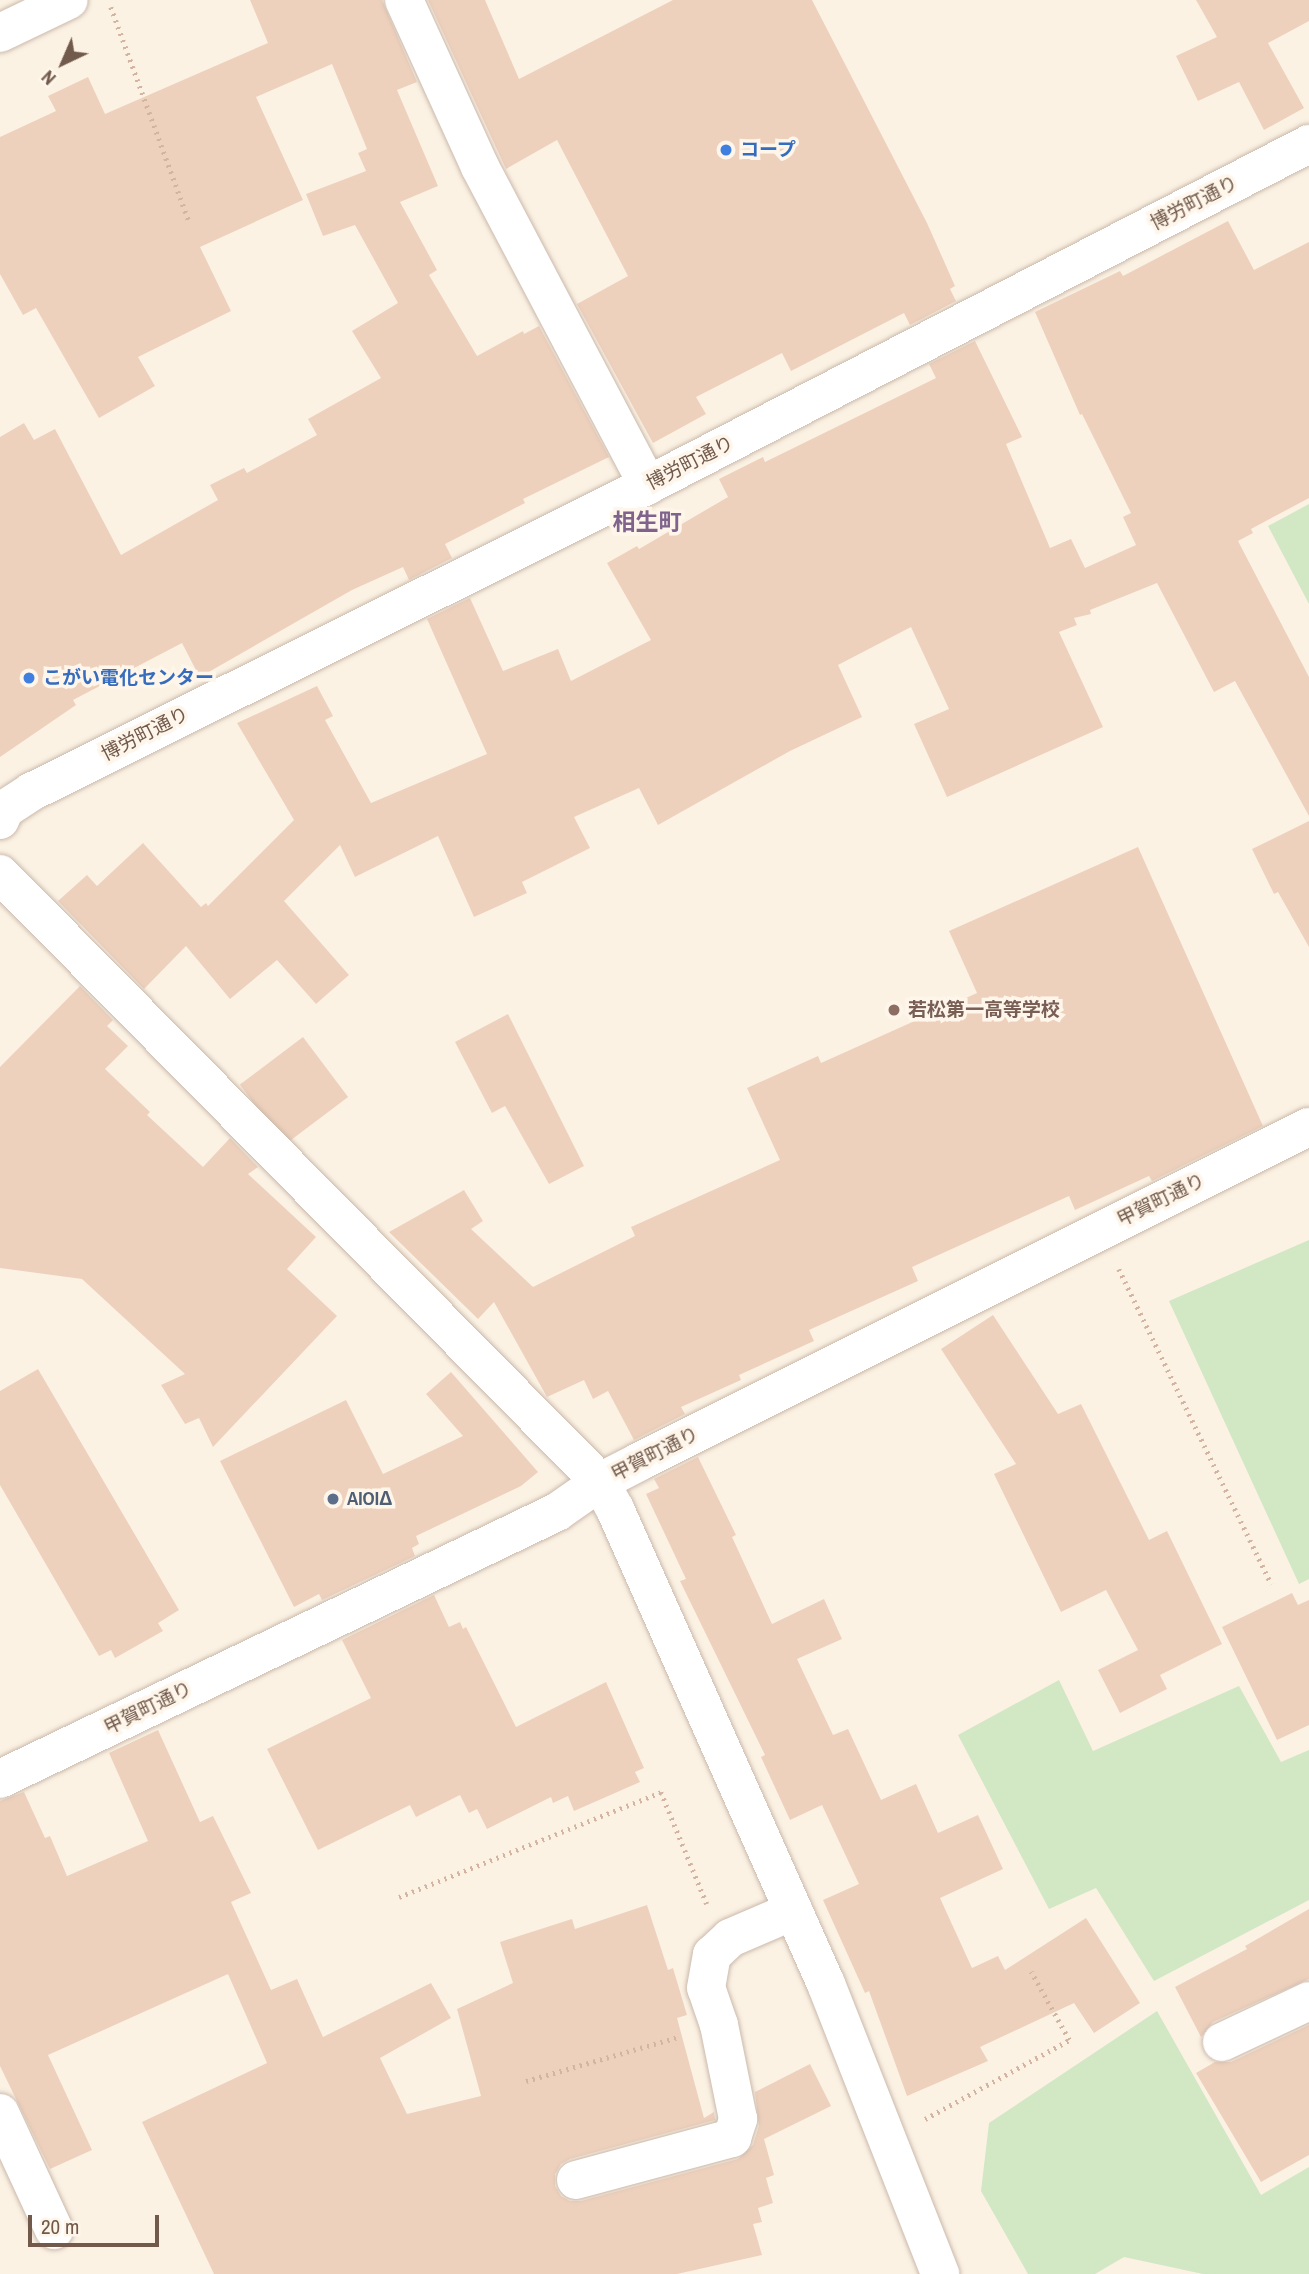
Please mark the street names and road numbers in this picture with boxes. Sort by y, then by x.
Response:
street label: 博労町通り [1147,171,1241,235]
street label: 博労町通り [643,431,737,495]
street label: 博労町通り [98,702,192,766]
street label: 甲賀町通り [1113,1169,1209,1231]
street label: 甲賀町通り [608,1422,702,1486]
street label: 甲賀町通り [100,1677,196,1739]

